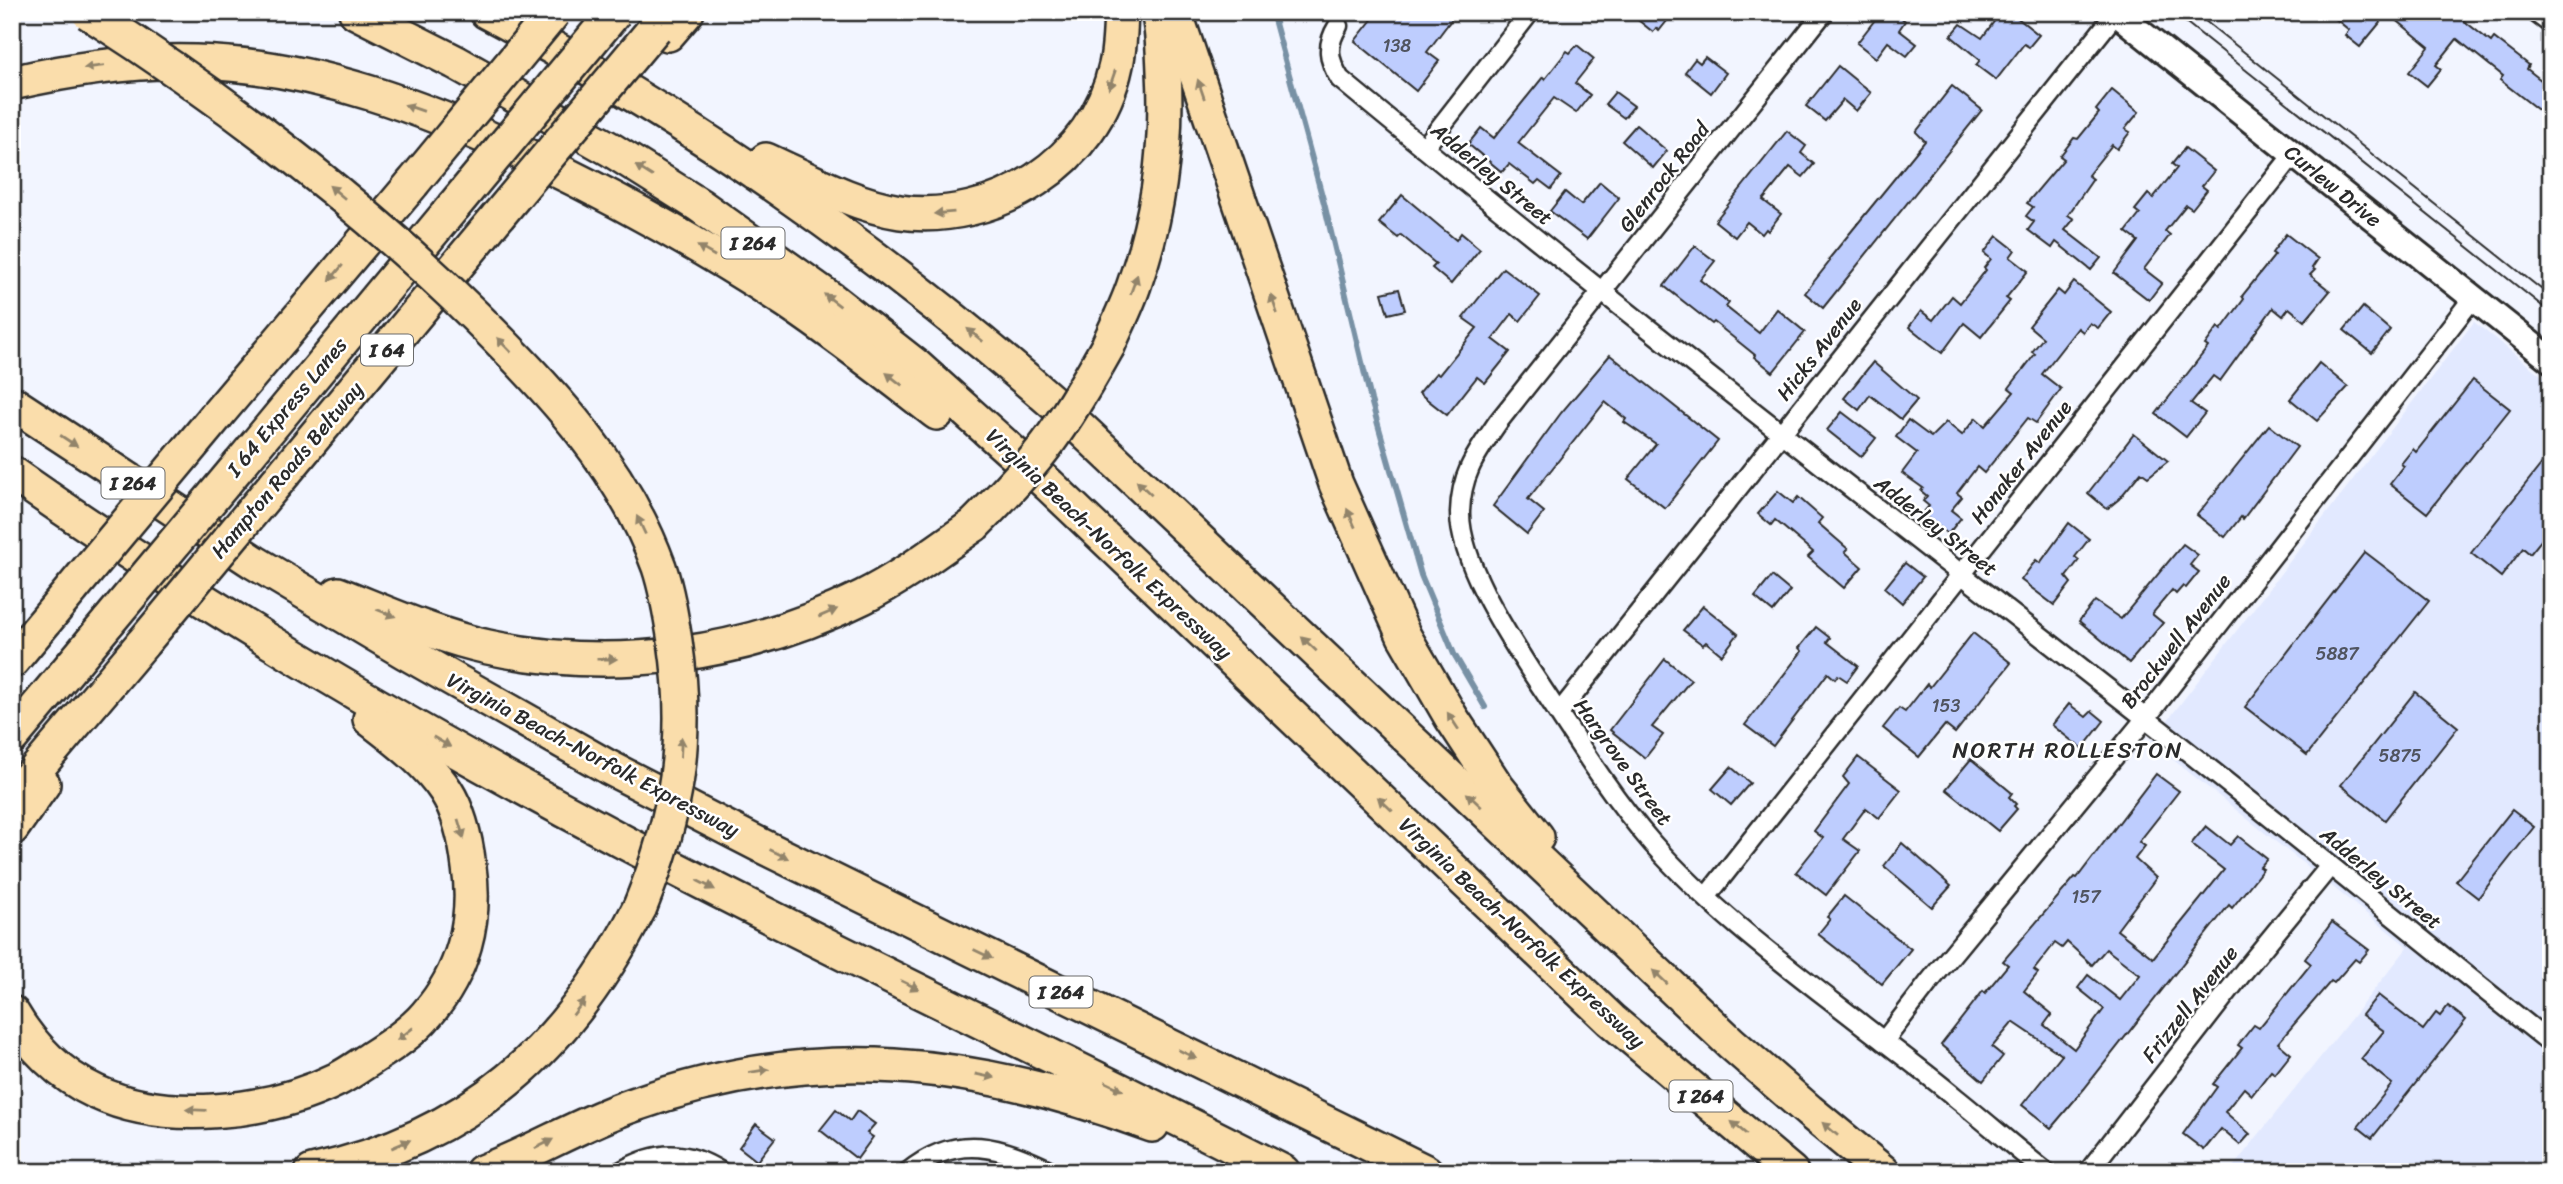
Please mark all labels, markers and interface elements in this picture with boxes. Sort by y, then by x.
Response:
house number: 138 [1383,30,1411,62]
one-way arrow [83,62,105,73]
one-way arrow [1106,69,1117,90]
one-way arrow [1195,78,1206,99]
one-way arrow [403,102,424,113]
street label: Adderley Street [1421,112,1562,236]
street label: Glenrock Road [1608,112,1721,241]
street label: Curlew Drive [2275,134,2391,238]
one-way arrow [635,164,654,177]
one-way arrow [328,185,345,200]
one-way arrow [933,208,955,219]
road number: I 264 [722,228,784,258]
one-way arrow [696,244,715,257]
one-way arrow [329,264,344,282]
one-way arrow [1129,273,1140,294]
street label: Hicks Avenue [1766,289,1872,409]
one-way arrow [823,292,841,307]
one-way arrow [1268,293,1279,314]
street label: I 64 Express Lanes [216,328,357,486]
one-way arrow [966,328,984,343]
road number: I 64 [361,334,413,366]
one-way arrow [497,337,513,354]
one-way arrow [885,371,903,386]
street label: Hampton Roads Beltway [201,372,373,568]
street label: Honaker Avenue [1960,391,2082,533]
street label: Virginia Beach-Norfolk Expressway [976,419,1242,669]
one-way arrow [59,435,78,448]
street label: Adderley Street [1865,465,2006,587]
road number: I 264 [102,468,164,498]
one-way arrow [1136,480,1153,496]
one-way arrow [1345,508,1357,528]
one-way arrow [635,515,647,535]
street label: Brockwell Avenue [2111,565,2242,717]
one-way arrow [376,607,397,618]
one-way arrow [818,607,838,619]
one-way arrow [1301,636,1318,652]
house number: 5887 [2316,638,2360,670]
one-way arrow [596,653,618,665]
street label: Virginia Beach-Norfolk Expressway [440,661,746,849]
street label: Hargrove Street [1563,690,1683,834]
house number: 153 [1932,690,1960,722]
one-way arrow [1447,711,1460,731]
district label: NORTH ROLLESTON [1953,730,2183,771]
one-way arrow [432,735,451,748]
one-way arrow [675,736,686,758]
house number: 5875 [2378,740,2422,772]
one-way arrow [1466,793,1483,809]
one-way arrow [1377,796,1394,812]
street label: Virginia Beach-Norfolk Expressway [1389,808,1655,1058]
street label: Adderley Street [2310,816,2451,940]
one-way arrow [457,818,467,839]
one-way arrow [769,848,789,859]
one-way arrow [696,879,716,890]
house number: 157 [2072,881,2102,913]
street label: Frizzell Avenue [2132,937,2249,1071]
one-way arrow [973,948,993,959]
one-way arrow [1652,970,1669,986]
road number: I 264 [1030,976,1092,1008]
one-way arrow [900,980,920,991]
one-way arrow [571,998,585,1016]
one-way arrow [396,1026,414,1040]
one-way arrow [1177,1048,1197,1059]
one-way arrow [748,1065,770,1076]
one-way arrow [974,1071,996,1082]
one-way arrow [1104,1080,1124,1092]
road number: I 264 [1670,1080,1732,1112]
one-way arrow [185,1104,207,1116]
one-way arrow [1730,1121,1747,1136]
one-way arrow [1822,1122,1839,1137]
one-way arrow [534,1138,554,1149]
one-way arrow [390,1139,411,1150]

